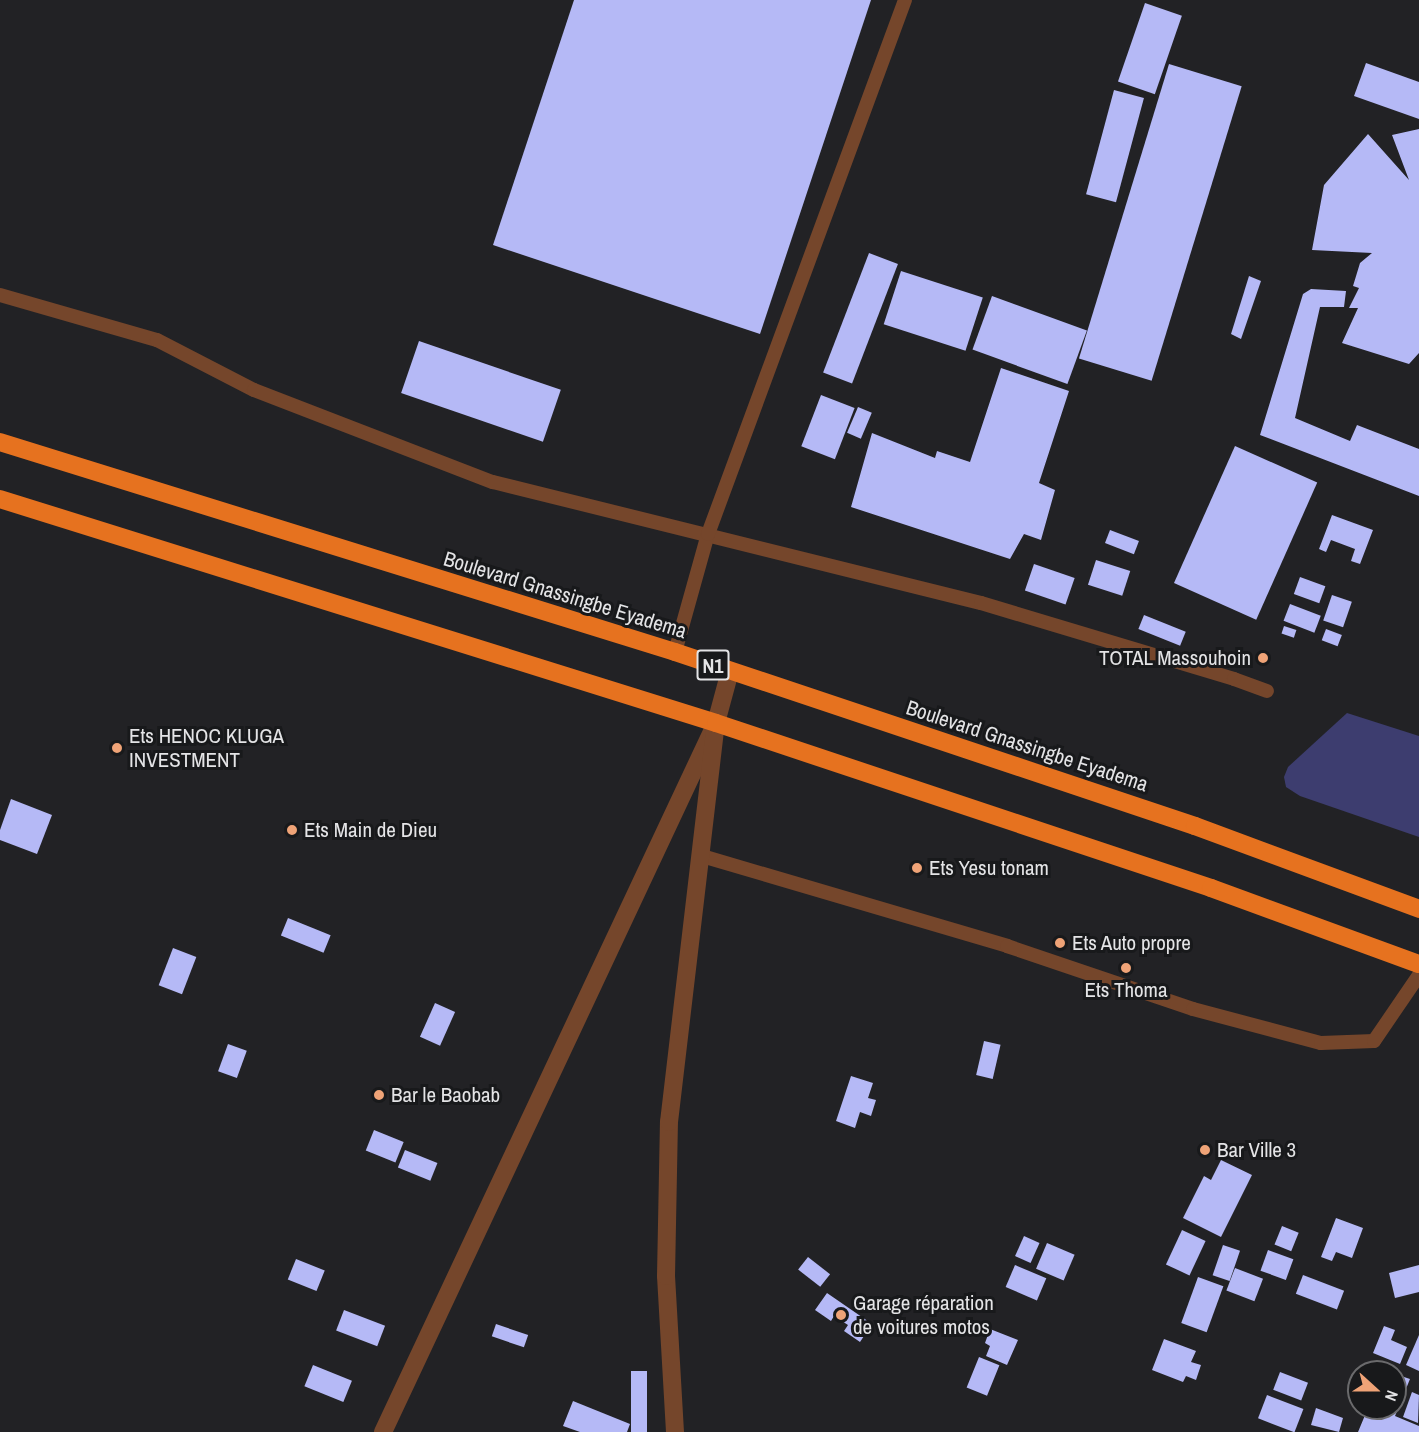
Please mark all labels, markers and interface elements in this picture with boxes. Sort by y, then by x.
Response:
street label: Boulevard Gnassingbe Eyadema [440,546,690,644]
place label: TOTAL Massouhoin [1098,645,1251,671]
road number: N1 [696,648,730,682]
marker: TOTAL Massouhoin [1256,651,1270,665]
street label: Boulevard Gnassingbe Eyadema [903,695,1151,797]
place label: Ets HENOC KLUGA INVESTMENT [129,723,284,773]
marker: Ets HENOC KLUGA INVESTMENT [110,741,124,755]
place label: Ets Main de Dieu [304,817,437,843]
marker: Ets Main de Dieu [285,823,299,837]
place label: Ets Yesu tonam [929,855,1049,881]
marker: Ets Yesu tonam [910,861,924,875]
place label: Ets Auto propre [1072,930,1192,956]
marker: Ets Auto propre [1053,936,1067,950]
marker: Ets Thoma [1119,961,1133,975]
place label: Ets Thoma [1084,977,1168,1003]
place label: Bar le Baobab [391,1082,500,1108]
marker: Bar le Baobab [372,1088,386,1102]
place label: Bar Ville 3 [1217,1137,1296,1163]
marker: Bar Ville 3 [1198,1143,1212,1157]
place label: Garage réparation de voitures motos [853,1290,994,1340]
marker: Garage réparation de voitures motos [834,1308,848,1322]
north arrow [1347,1360,1407,1420]
text: N [1380,1387,1404,1404]

